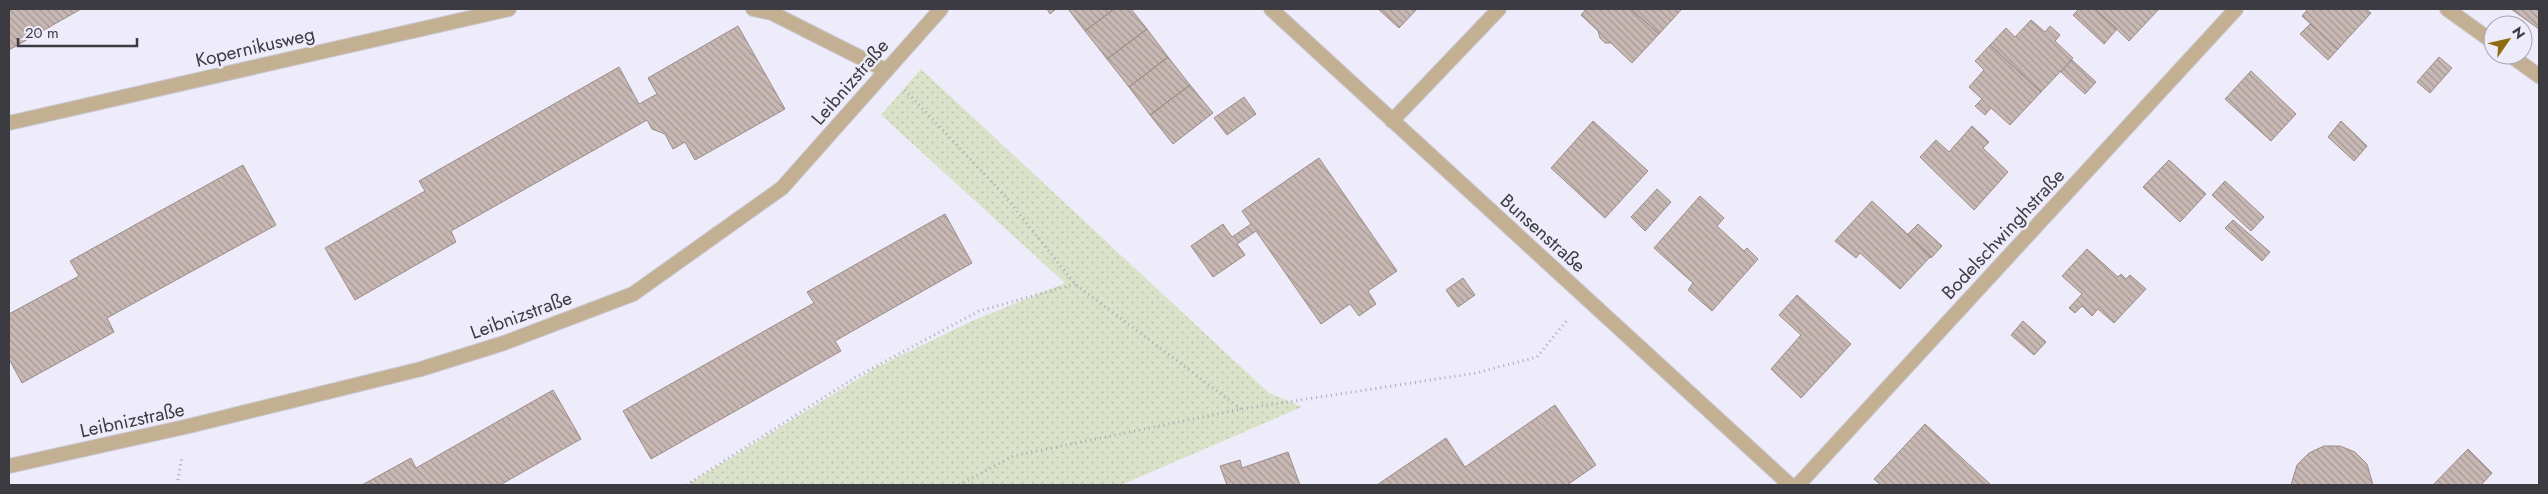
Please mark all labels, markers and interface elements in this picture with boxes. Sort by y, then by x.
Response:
scale bar [18,15,136,47]
north arrow [2483,15,2533,65]
street label: Kopernikusweg [193,20,317,74]
text: 20 m [25,22,59,44]
text: N [2507,23,2530,43]
street label: Leibnizstraße [805,33,895,131]
street label: Bodelschwinghstraße [1935,163,2071,305]
street label: Bunsenstraße [1494,187,1592,279]
street label: Leibnizstraße [467,284,576,346]
street label: Leibnizstraße [77,396,187,444]

